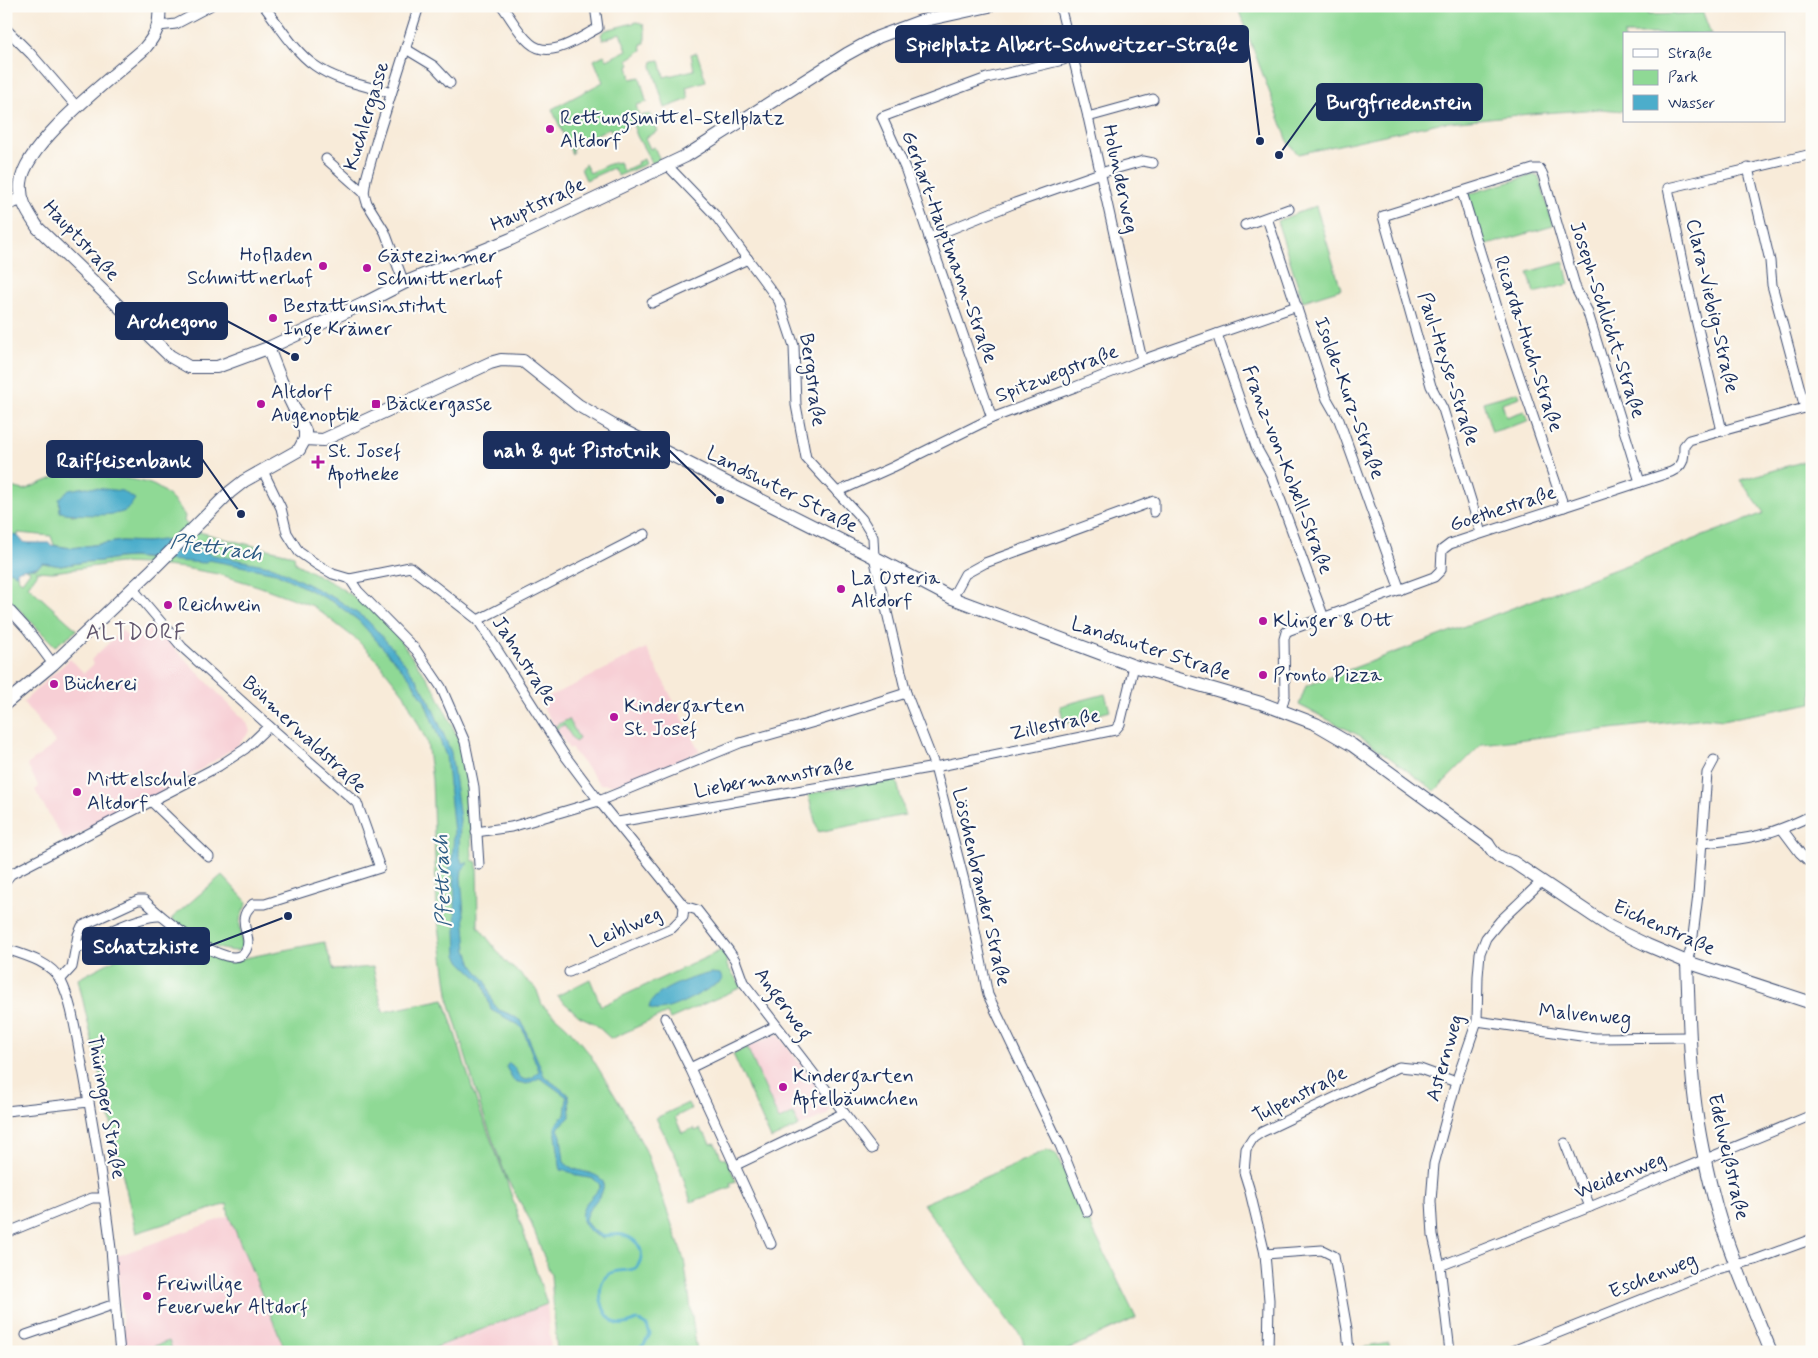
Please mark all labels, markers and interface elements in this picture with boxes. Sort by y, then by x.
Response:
callout: Spielplatz Albert-Schweitzer-Straße [896,26,1248,62]
text: Spielplatz Albert-Schweitzer-Straße [906,31,1239,59]
legend [1623,32,1786,122]
text: Straße [1668,44,1712,64]
street label: Kuchlergasse [338,58,397,174]
text: Park [1668,68,1698,88]
callout: Burgfriedenstein [1317,84,1482,120]
text: Burgfriedenstein [1326,89,1472,119]
text: Wasser [1668,94,1715,114]
place label: Rettungsmittel-Stellplatz Altdorf [560,105,785,155]
street label: Holunderweg [1095,122,1145,236]
marker: Rettungsmittel-Stellplatz Altdorf [544,123,556,135]
street label: Gerhart-Hauptmann-Straße [894,127,1004,367]
street label: Hauptstraße [486,171,590,239]
street label: Hauptstraße [36,195,126,288]
street label: Clara-Viebig-Straße [1678,216,1745,396]
street label: Joseph-Schlicht-Straße [1562,218,1652,422]
place label: Hofladen Schmittnerhof [187,242,313,292]
place label: Gästezimmer Schmittnerhof [377,243,503,293]
street label: Ricarda-Huch-Straße [1487,252,1569,436]
marker: Hofladen Schmittnerhof [317,260,329,272]
marker: Gästezimmer Schmittnerhof [361,262,373,274]
street label: Paul-Heyse-Straße [1410,289,1486,449]
place label: Bestattunsinstitut Inge Krämer [283,293,447,345]
callout: Archegono [116,303,227,339]
text: Archegono [127,308,217,336]
marker: Bestattunsinstitut Inge Krämer [267,312,279,324]
street label: Isolde-Kurz-Straße [1307,313,1391,483]
street label: Bergstraße [791,332,832,429]
street label: Spitzwegstraße [992,338,1123,411]
street label: Franz-von-Kobell-Straße [1235,362,1339,578]
place label: Altdorf Augenoptik [271,379,359,429]
place label: Bäckergasse [386,391,492,418]
marker: Altdorf Augenoptik [255,398,267,410]
marker: Bäckergasse [370,398,382,410]
callout: nah & gut Pistotnik [484,432,669,468]
text: nah & gut Pistotnik [493,437,661,465]
place label: St. Josef Apotheke [328,438,401,489]
street label: Landshuter Straße [702,440,863,540]
callout: Raiffeisenbank [47,441,202,477]
text: Raiffeisenbank [56,447,192,475]
marker: St. Josef Apotheke [312,456,324,468]
street label: Goethestraße [1446,479,1560,539]
water label: Pfettrach [168,528,264,568]
place label: La Osteria Altdorf [851,565,941,615]
marker: La Osteria Altdorf [835,583,847,595]
place label: Reichwein [178,592,261,619]
marker: Reichwein [162,599,174,611]
place label: Klinger & Ott [1273,608,1394,637]
street label: Landshuter Straße [1068,610,1235,688]
street label: Jahnstraße [485,611,563,711]
marker: Klinger & Ott [1257,615,1269,627]
district label: ALTDORF [86,619,186,647]
place label: Pronto Pizza [1273,662,1383,689]
marker: Pronto Pizza [1257,669,1269,681]
street label: Böhmerwaldstraße [236,670,372,800]
place label: Bücherei [64,671,137,698]
marker: Bücherei [48,678,60,690]
place label: Kindergarten St. Josef [624,693,745,743]
street label: Zillestraße [1007,702,1103,748]
marker: Kindergarten St. Josef [608,711,620,723]
street label: Liebermannstraße [692,751,856,805]
place label: Mittelschule Altdorf [87,767,197,817]
street label: Löschenbrander Straße [945,785,1017,989]
marker: Mittelschule Altdorf [71,786,83,798]
water label: Pfettrach [427,834,459,928]
street label: Eichenstraße [1609,893,1720,963]
street label: Leiblweg [586,900,666,956]
callout: Schatzkiste [83,928,209,964]
text: Schatzkiste [93,933,200,961]
street label: Angerweg [746,962,818,1047]
street label: Malvenweg [1537,997,1632,1033]
street label: Asternweg [1420,1011,1470,1105]
street label: Thüringer Straße [79,1033,132,1181]
street label: Tulpenstraße [1248,1060,1352,1130]
place label: Kindergarten Apfelbäumchen [793,1063,918,1114]
marker: Kindergarten Apfelbäumchen [777,1081,789,1093]
street label: Edelweißstraße [1700,1091,1756,1223]
street label: Weidenweg [1571,1146,1669,1206]
street label: Eschenweg [1605,1246,1701,1307]
place label: Freiwillige Feuerwehr Altdorf [157,1271,308,1321]
marker: Freiwillige Feuerwehr Altdorf [141,1290,153,1302]

